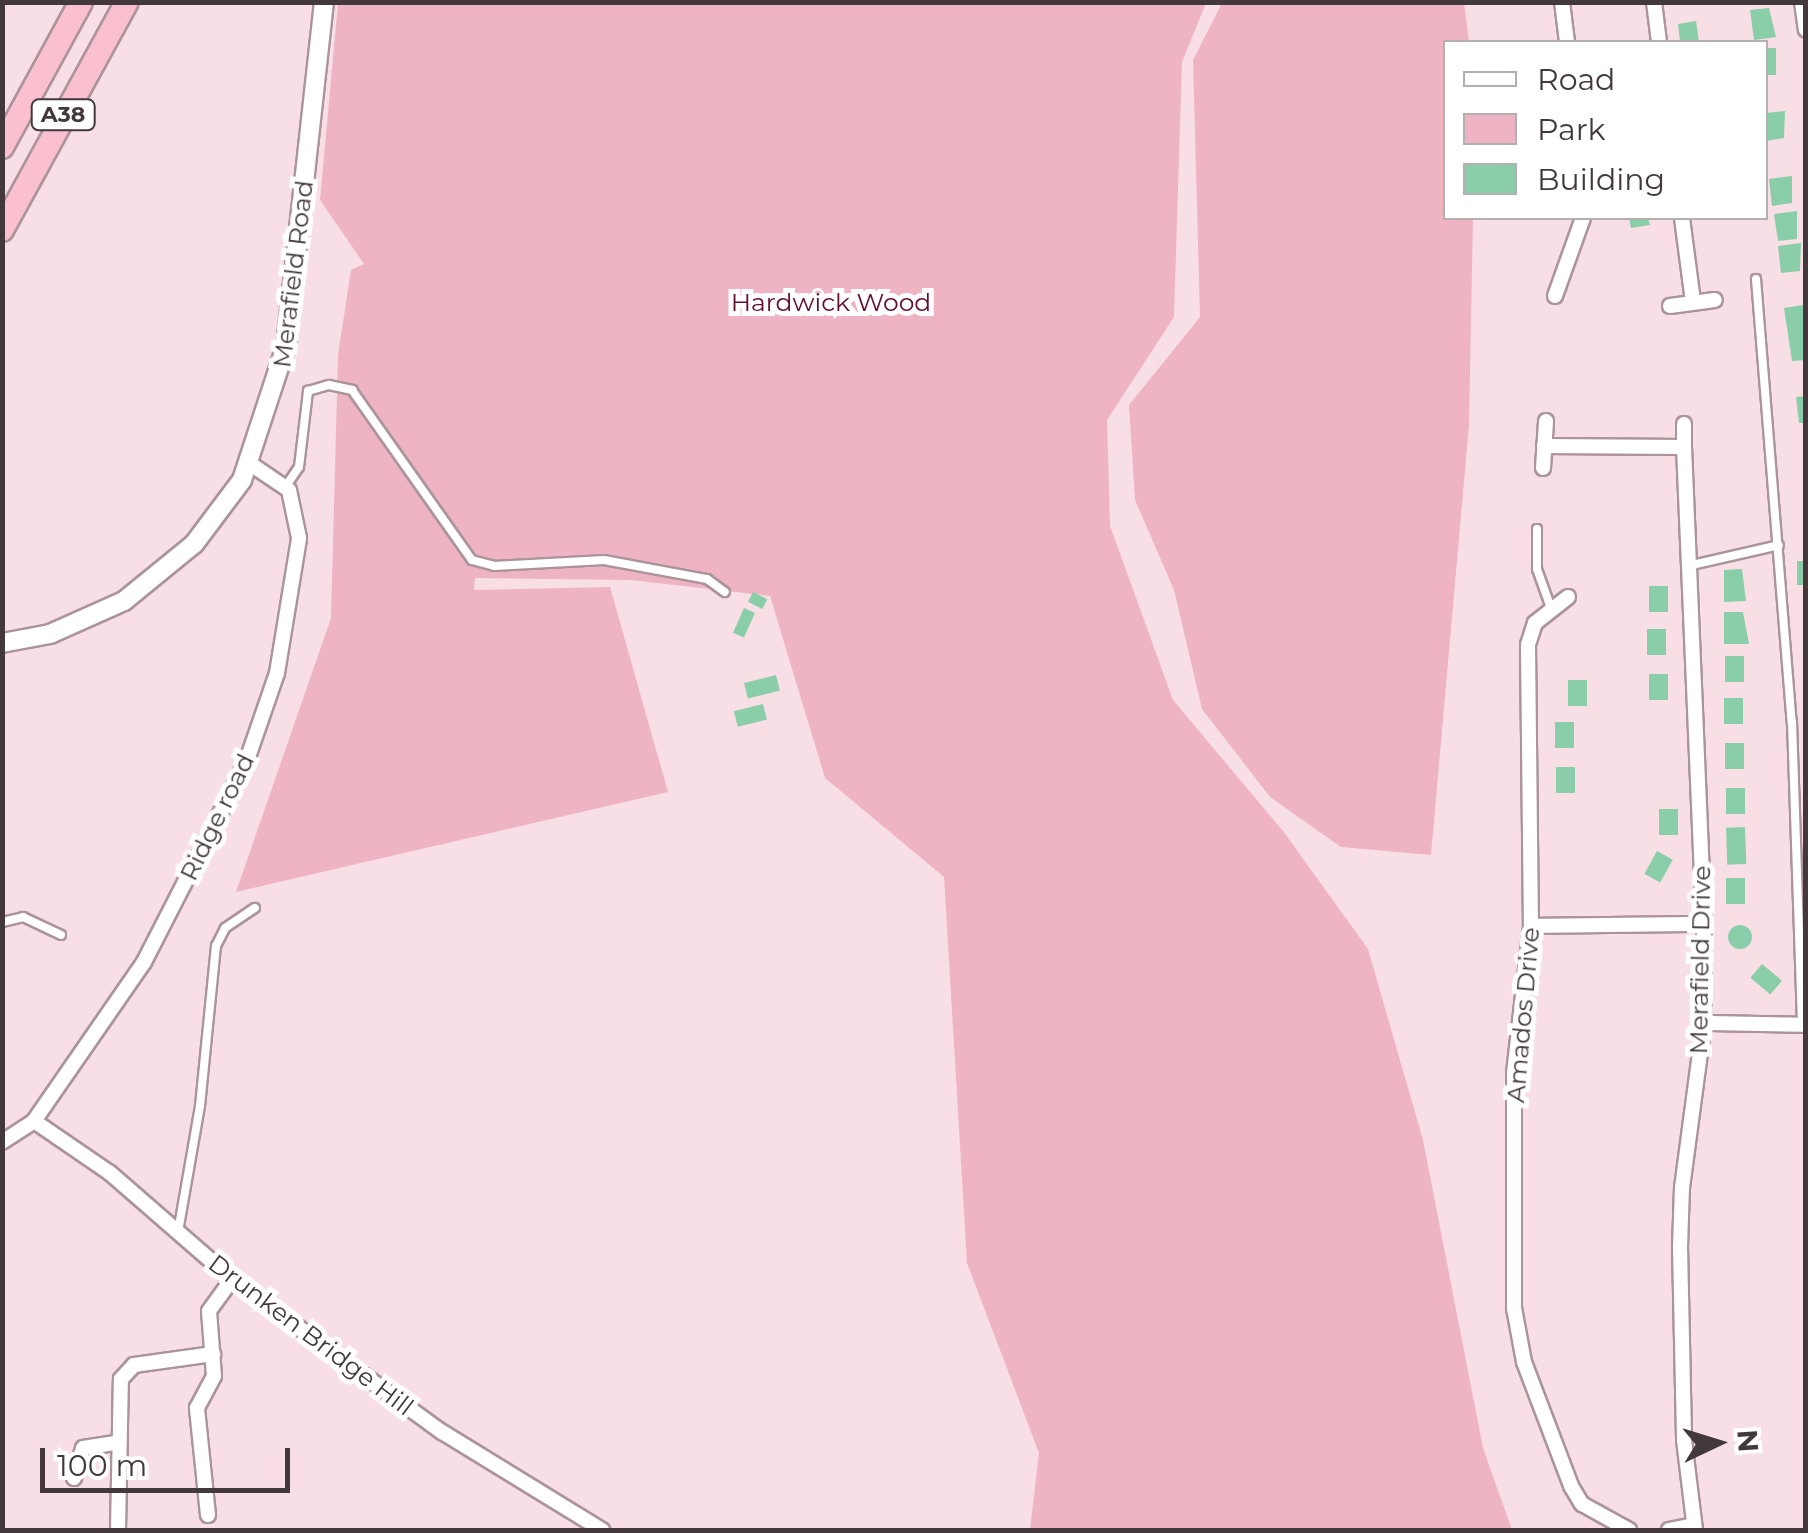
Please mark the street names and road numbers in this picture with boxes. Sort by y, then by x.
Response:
road number: A38 [30,98,96,132]
street label: Merafield Road [267,179,319,369]
street label: Ridge road [173,749,261,885]
street label: Merafield Drive [1683,865,1717,1055]
street label: Amados Drive [1500,926,1546,1104]
street label: Drunken Bridge Hill [203,1248,419,1422]

